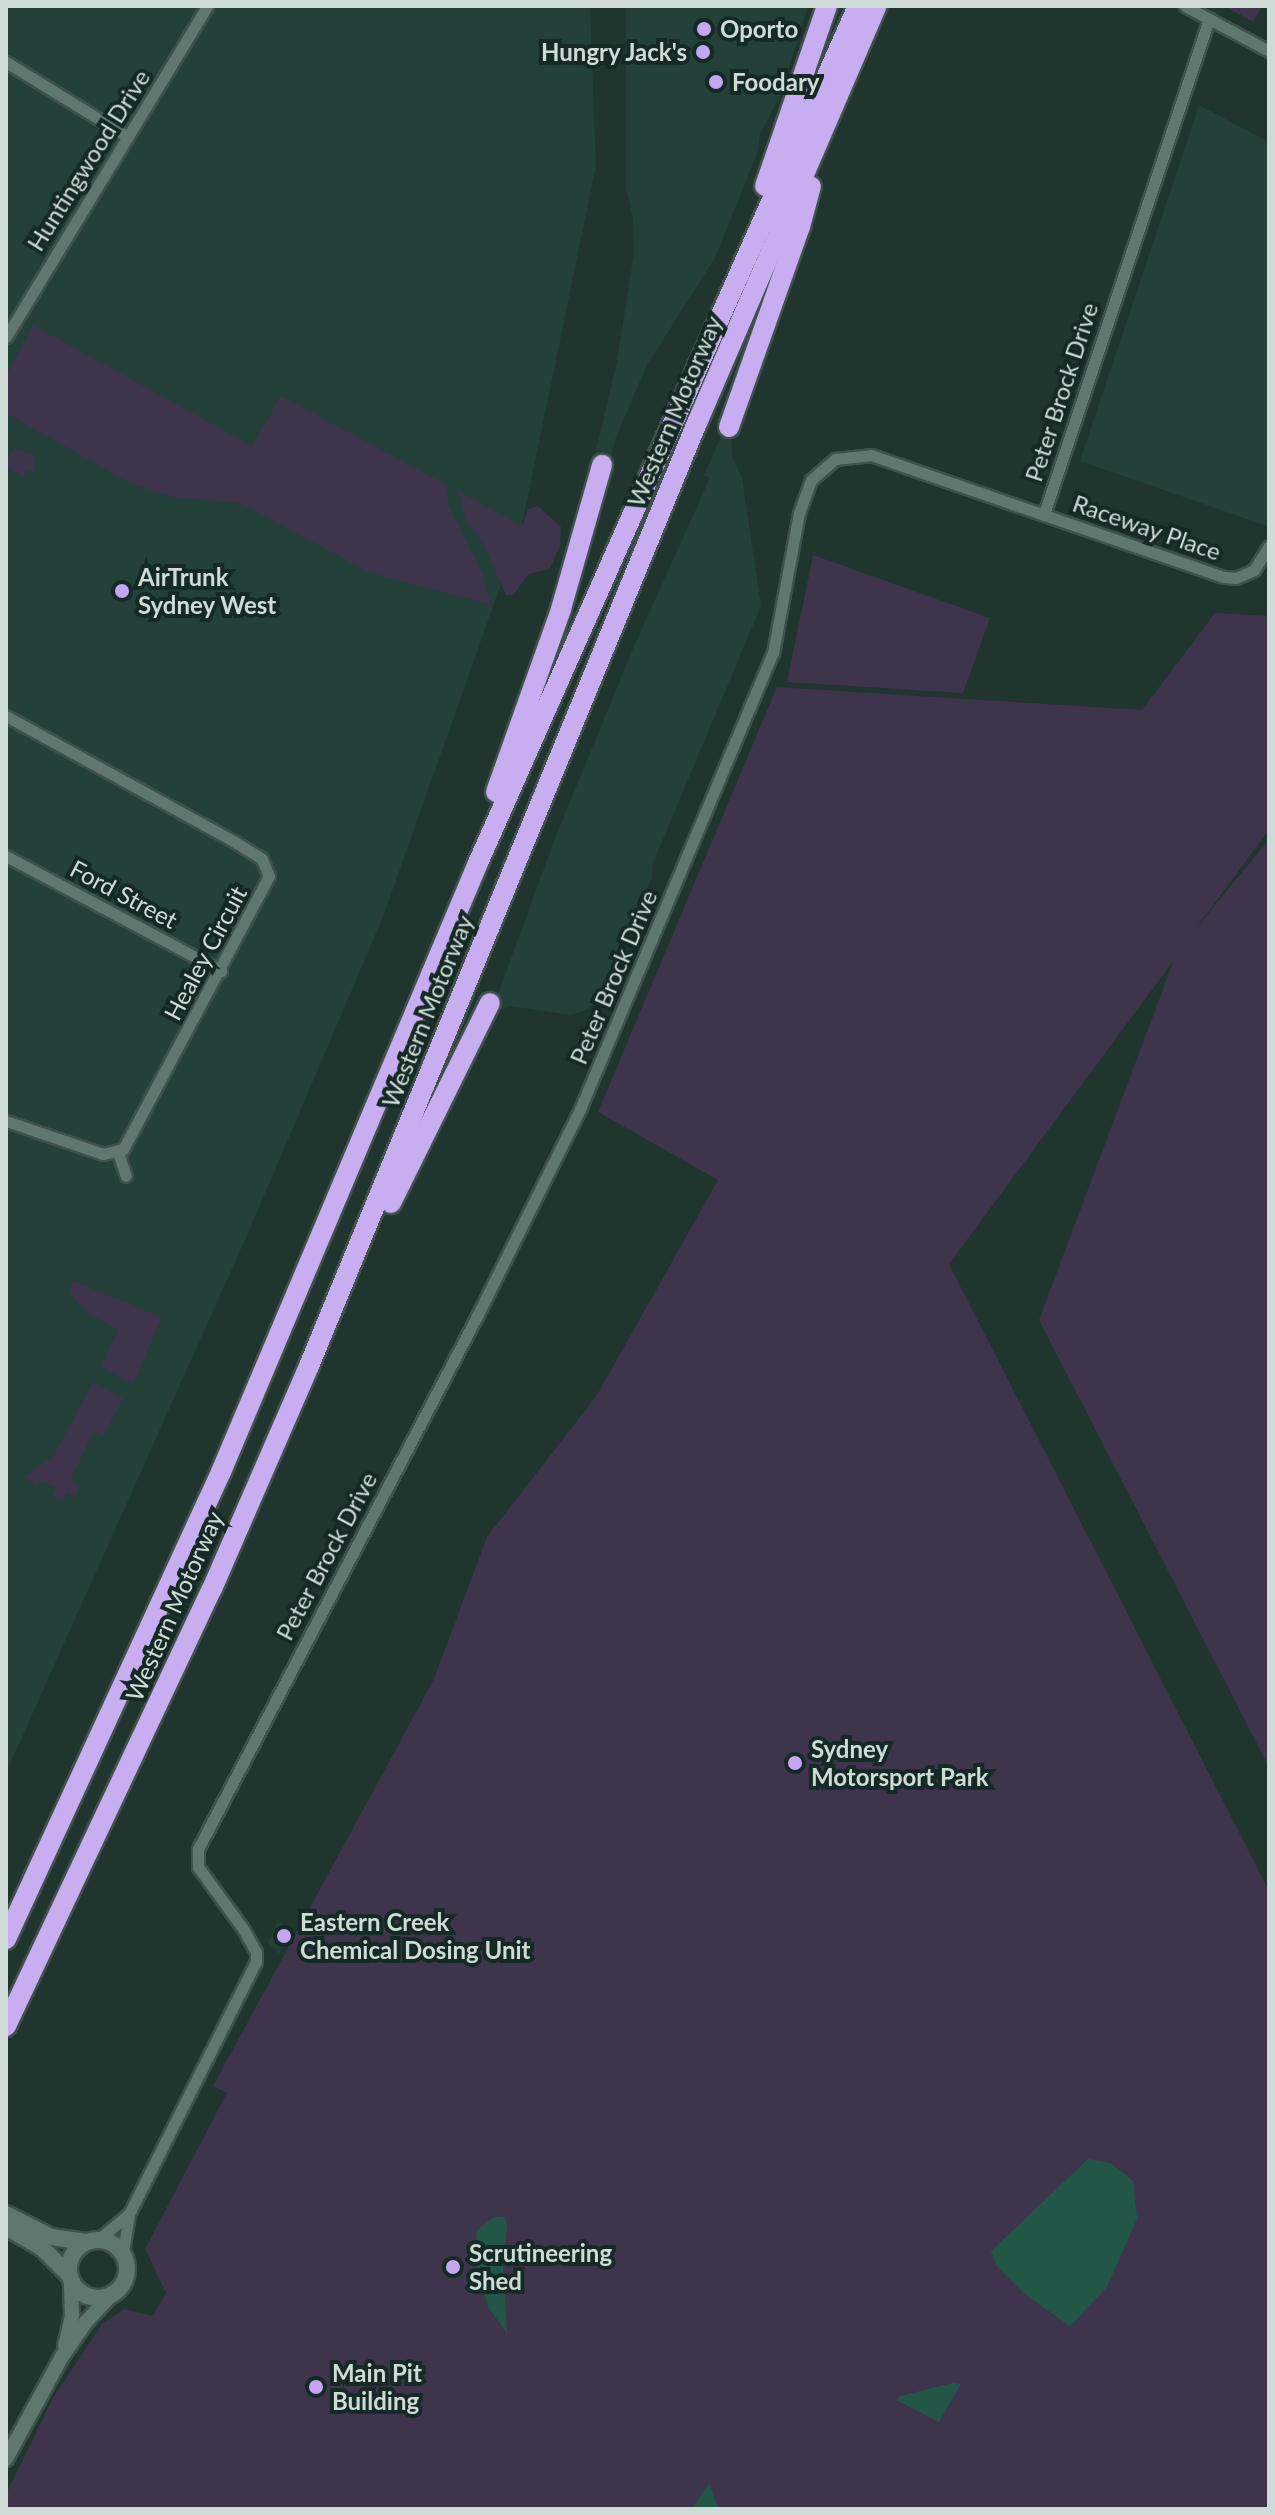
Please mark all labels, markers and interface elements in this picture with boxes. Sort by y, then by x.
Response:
place label: Oporto [720,15,798,43]
marker: Oporto [695,20,713,38]
place label: Hungry Jack's [540,38,687,66]
marker: Hungry Jack's [694,43,712,61]
street label: Huntingwood Drive [21,64,155,256]
place label: Foodary [732,68,819,96]
marker: Foodary [707,73,725,91]
street label: Peter Brock Drive [1018,299,1104,485]
street label: Western Motorway [621,311,727,511]
street label: Raceway Place [1069,488,1225,566]
place label: AirTrunk Sydney West [138,563,277,619]
marker: AirTrunk Sydney West [113,582,131,600]
street label: Ford Street [66,854,182,934]
street label: Healey Circuit [157,881,253,1025]
street label: Peter Brock Drive [563,886,663,1068]
street label: Western Motorway [375,911,479,1111]
street label: Peter Brock Drive [269,1467,383,1645]
street label: Western Motorway [119,1507,229,1705]
place label: Sydney Motorsport Park [811,1735,989,1791]
marker: Sydney Motorsport Park [786,1754,804,1772]
place label: Eastern Creek Chemical Dosing Unit [300,1908,531,1964]
marker: Eastern Creek Chemical Dosing Unit [275,1927,293,1945]
place label: Scrutineering Shed [469,2239,612,2295]
marker: Scrutineering Shed [444,2258,462,2276]
place label: Main Pit Building [332,2359,422,2415]
marker: Main Pit Building [307,2378,325,2396]

